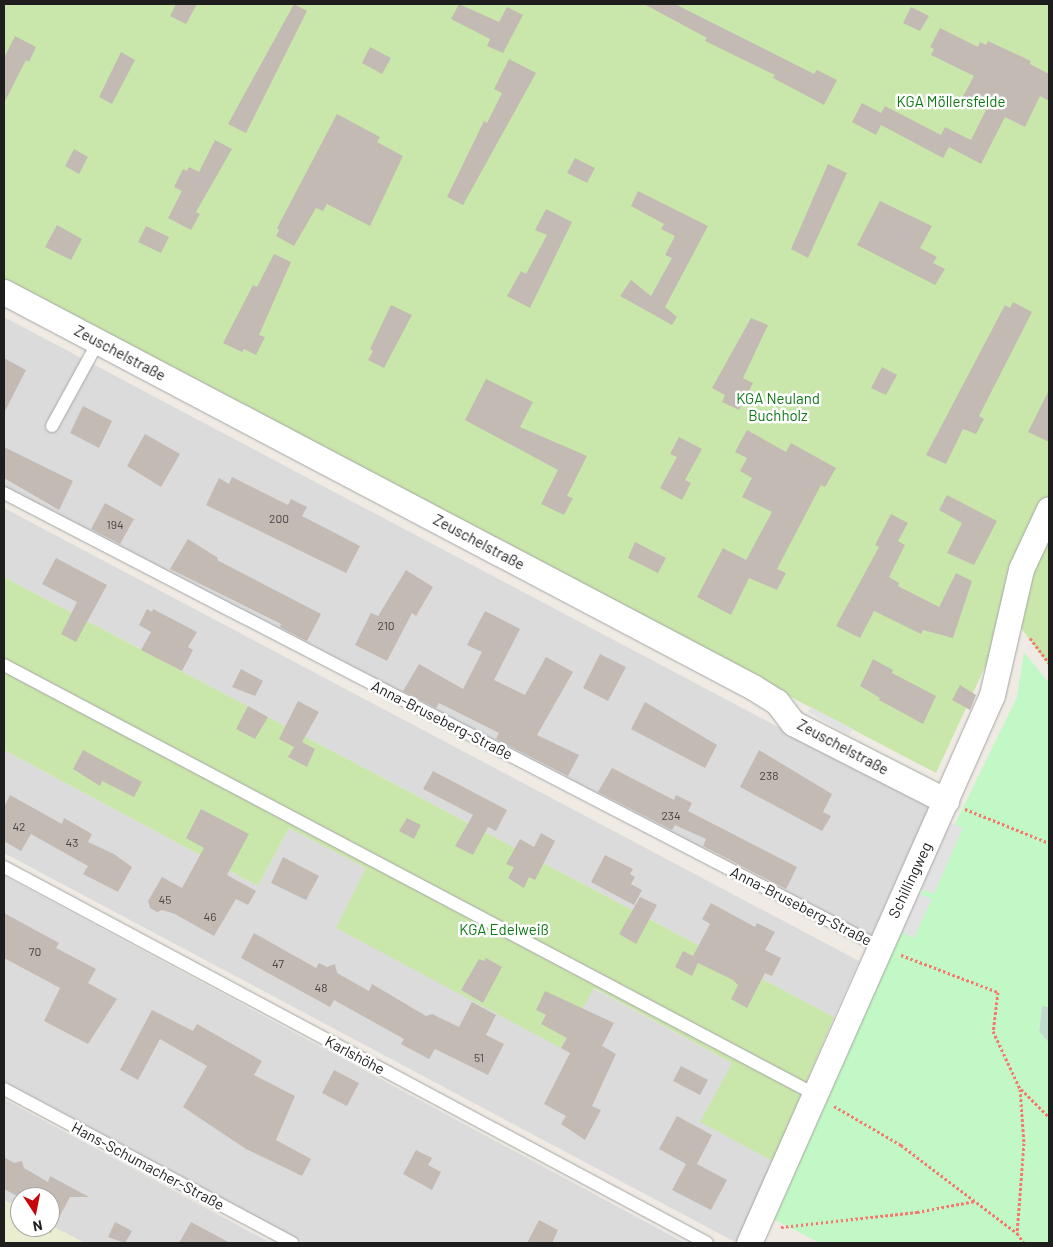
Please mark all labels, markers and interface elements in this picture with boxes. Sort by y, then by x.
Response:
park label: KGA Möllersfelde [897,93,1005,111]
street label: Zeuschelstraße [71,321,169,385]
park label: KGA Neuland Buchholz [736,389,820,424]
street label: Zeuschelstraße [430,510,528,574]
house number: 200 [269,512,289,526]
house number: 194 [106,518,124,532]
house number: 210 [377,619,395,633]
street label: Anna-Bruseberg-Straße [368,677,516,763]
street label: Zeuschelstraße [794,715,892,779]
house number: 238 [760,769,778,783]
house number: 234 [661,809,681,823]
house number: 42 [12,820,26,834]
house number: 43 [66,836,78,850]
street label: Schillingweg [885,839,935,921]
street label: Anna-Bruseberg-Straße [727,863,875,949]
house number: 45 [159,893,171,907]
house number: 46 [204,910,216,924]
park label: KGA Edelweiß [459,921,549,939]
house number: 70 [29,945,41,959]
house number: 47 [272,957,284,971]
house number: 48 [315,981,327,995]
street label: Karlshöhe [322,1032,388,1078]
house number: 51 [474,1051,484,1065]
street label: Hans-Schumacher-Straße [69,1118,227,1214]
north arrow [10,1187,60,1237]
text: N [32,1217,44,1235]

